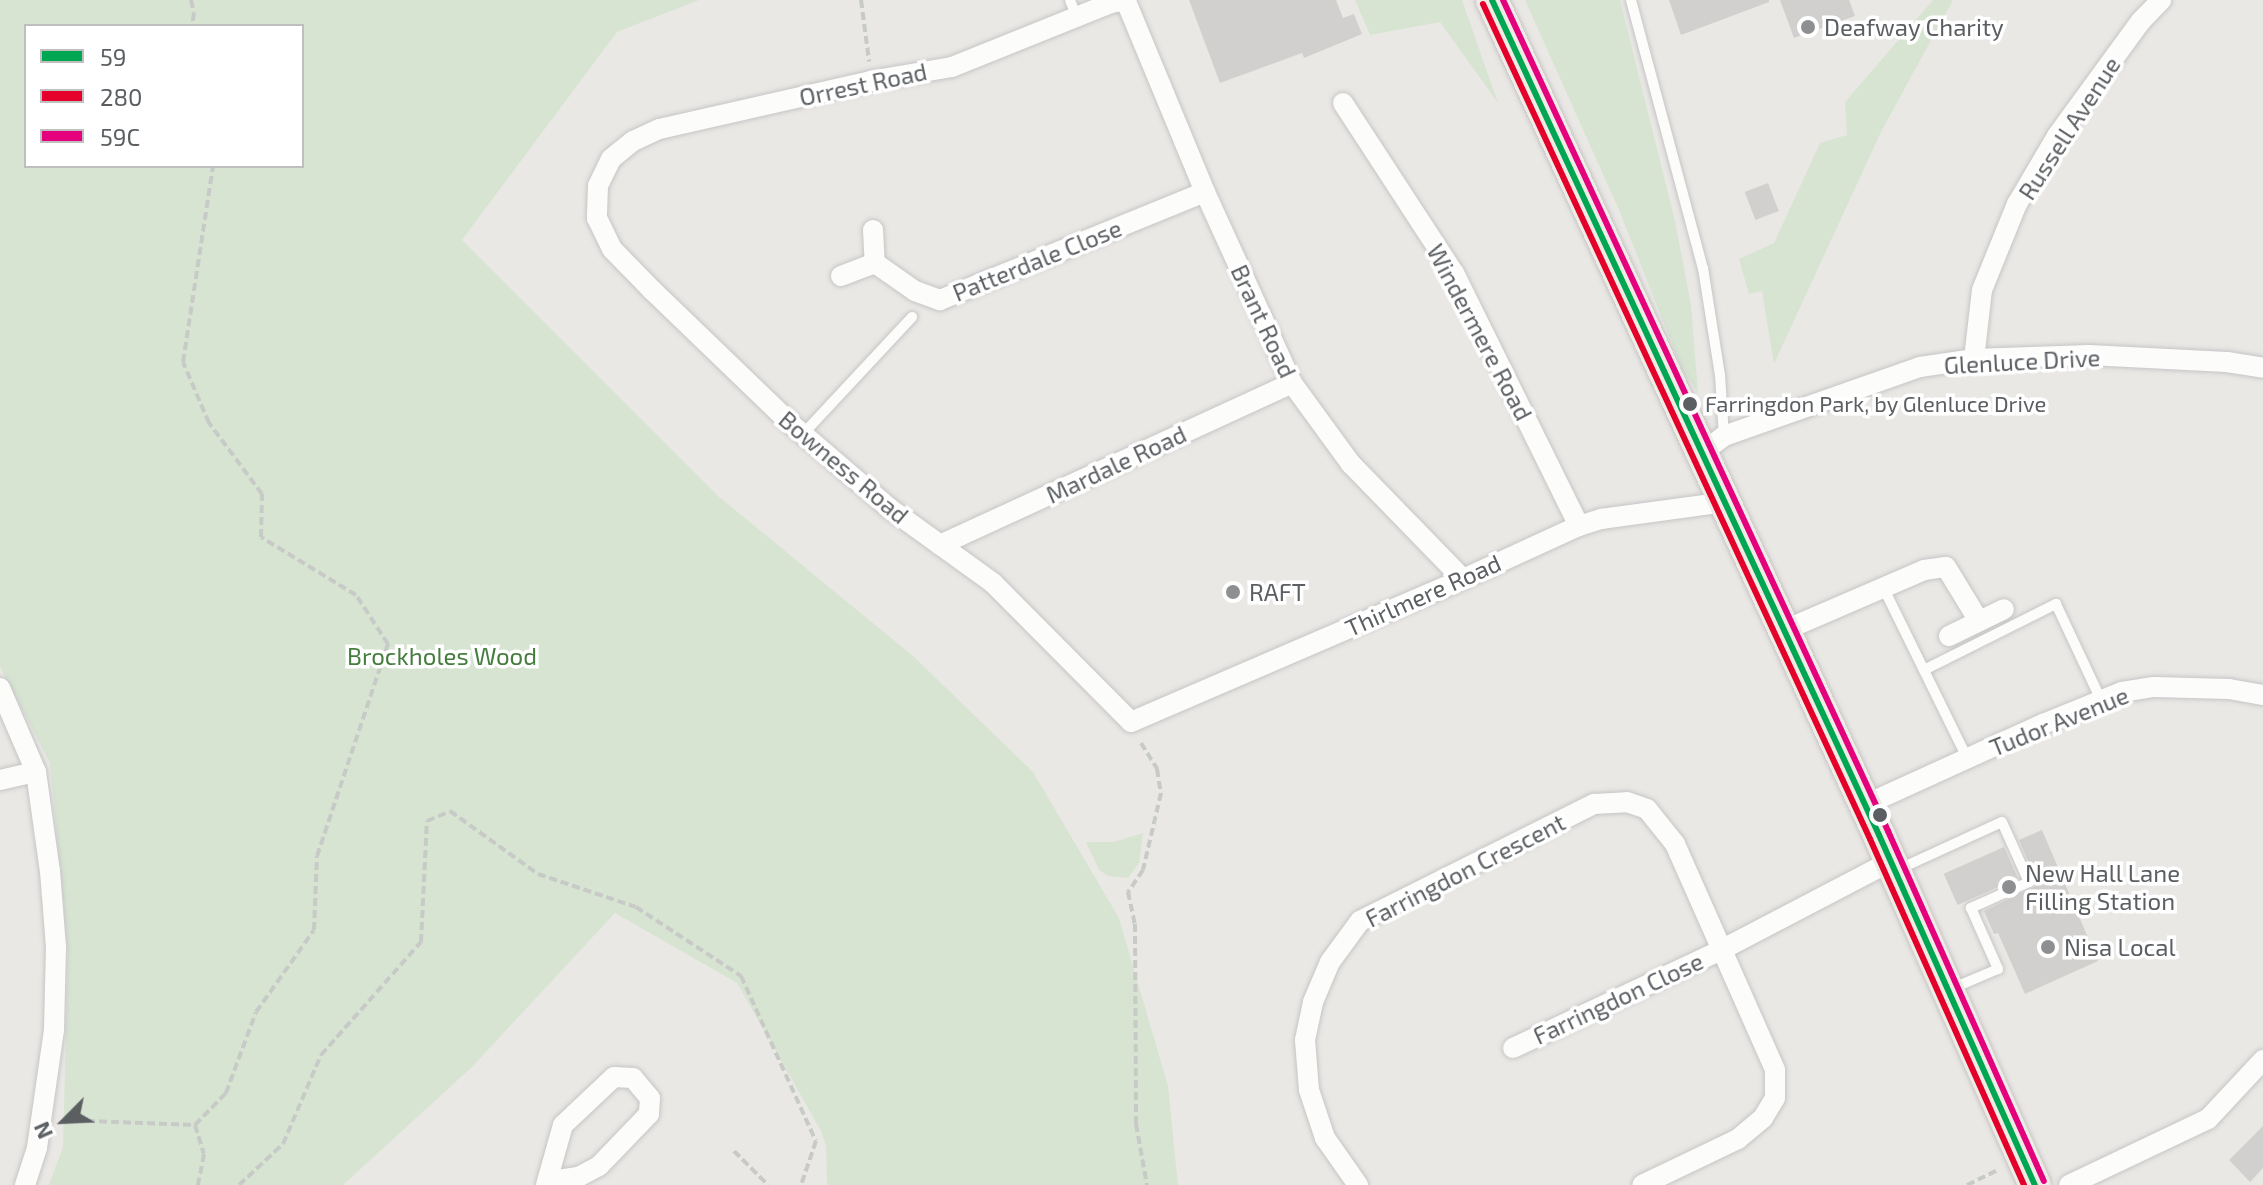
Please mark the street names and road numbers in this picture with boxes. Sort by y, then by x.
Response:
street label: Russell Avenue [2012,51,2126,205]
street label: Orrest Road [797,56,929,112]
street label: Patterdale Close [948,213,1126,307]
street label: Windermere Road [1421,239,1539,425]
street label: Brant Road [1225,260,1303,382]
street label: Glenluce Drive [1943,343,2101,379]
street label: Bowness Road [773,405,915,529]
street label: Mardale Road [1041,419,1191,509]
street label: Thirlmere Road [1341,548,1505,642]
street label: Tudor Avenue [1985,680,2133,762]
street label: Farringdon Crescent [1360,807,1570,933]
street label: Farringdon Close [1528,946,1708,1050]

